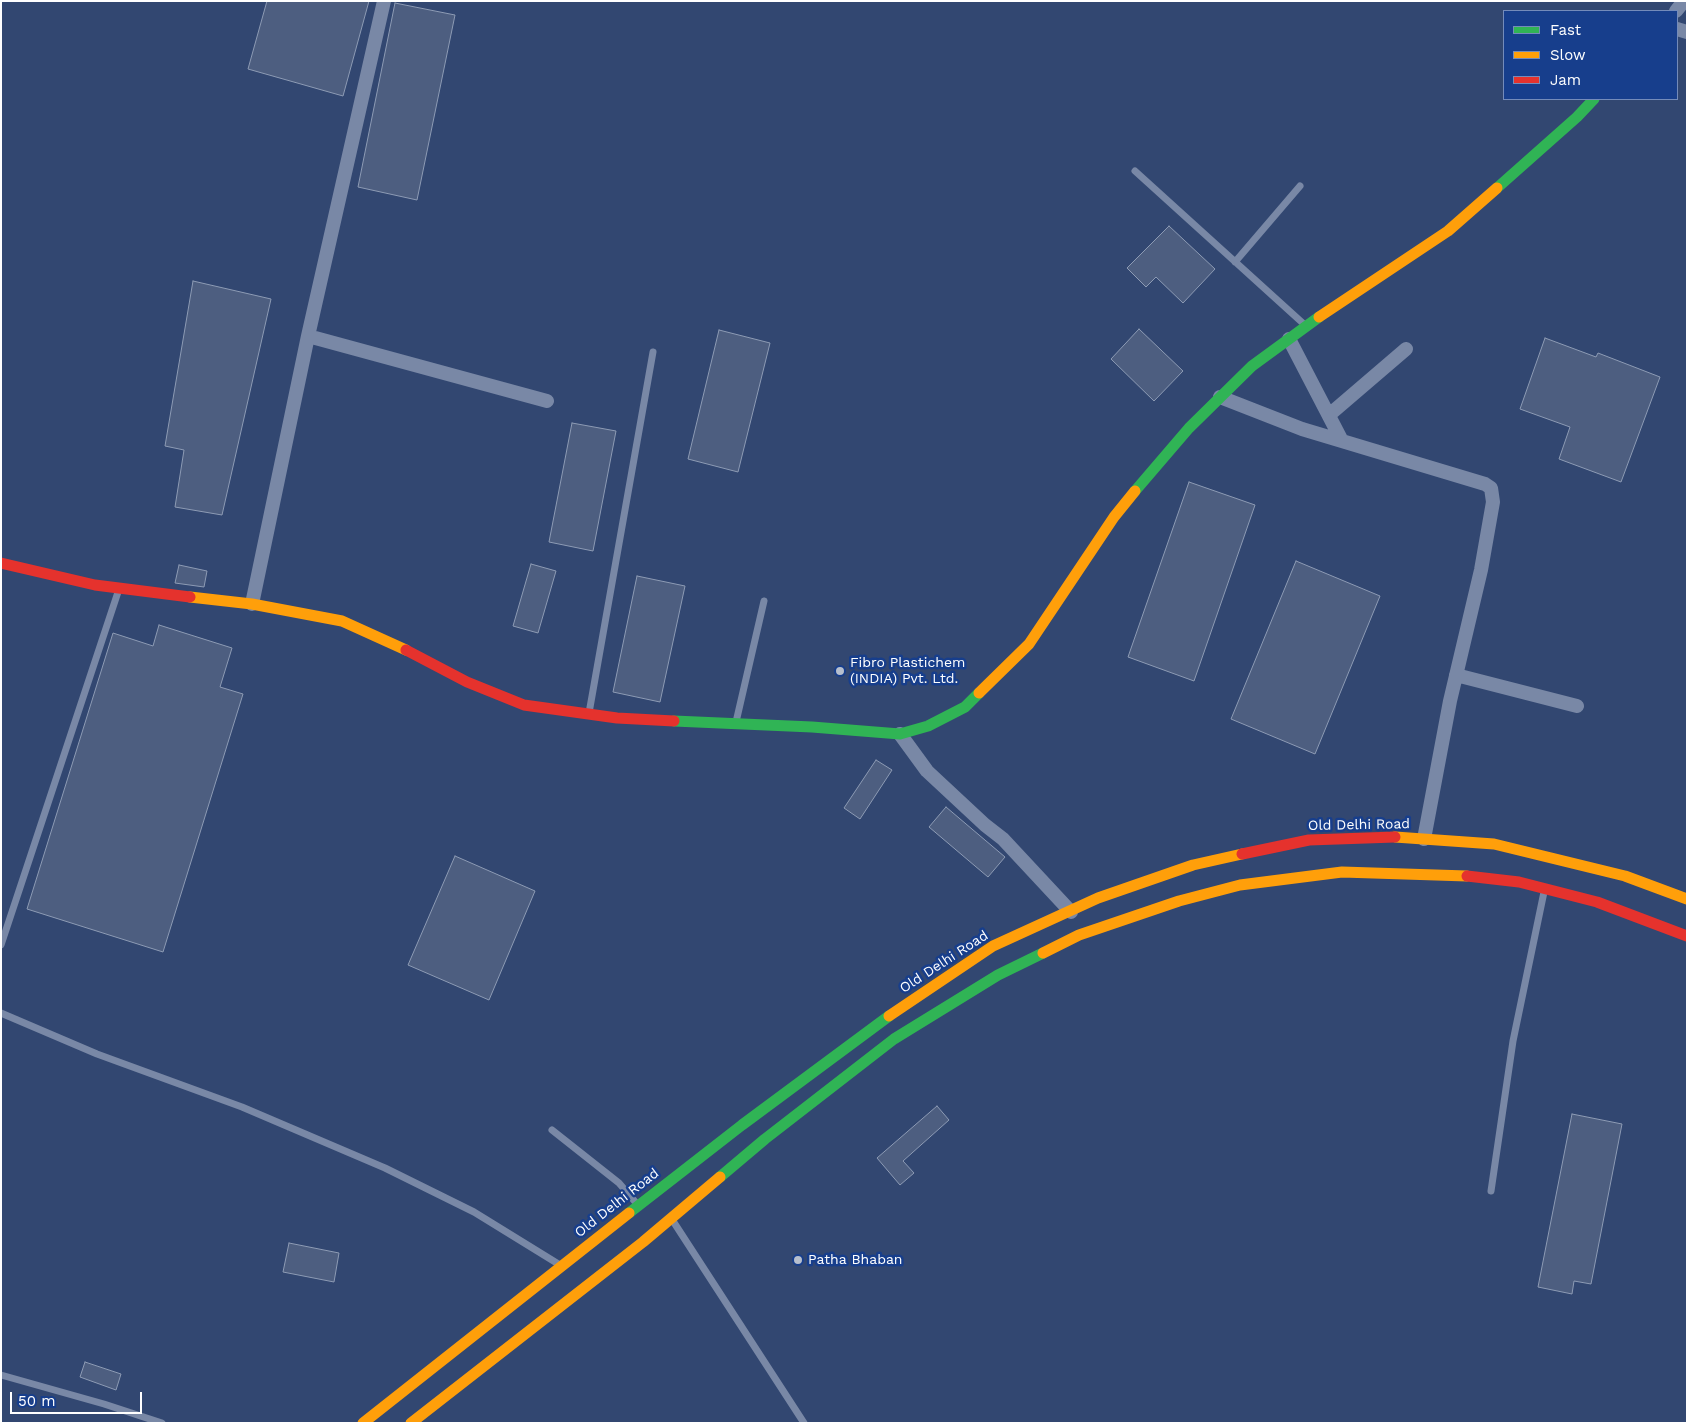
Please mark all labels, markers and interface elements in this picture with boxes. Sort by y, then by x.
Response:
legend [1503,10,1678,100]
text: Fast [1550,21,1581,39]
text: Slow [1550,46,1586,64]
text: Jam [1550,71,1581,89]
place label: Fibro Plastichem (INDIA) Pvt. Ltd. [850,655,965,688]
marker: Fibro Plastichem (INDIA) Pvt. Ltd. [834,665,846,677]
street label: Old Delhi Road [1308,816,1410,834]
street label: Old Delhi Road [897,927,991,997]
street label: Old Delhi Road [572,1165,662,1241]
place label: Patha Bhaban [808,1252,903,1268]
marker: Patha Bhaban [792,1254,804,1266]
scale bar [12,1382,145,1414]
text: 50 m [18,1392,55,1410]

